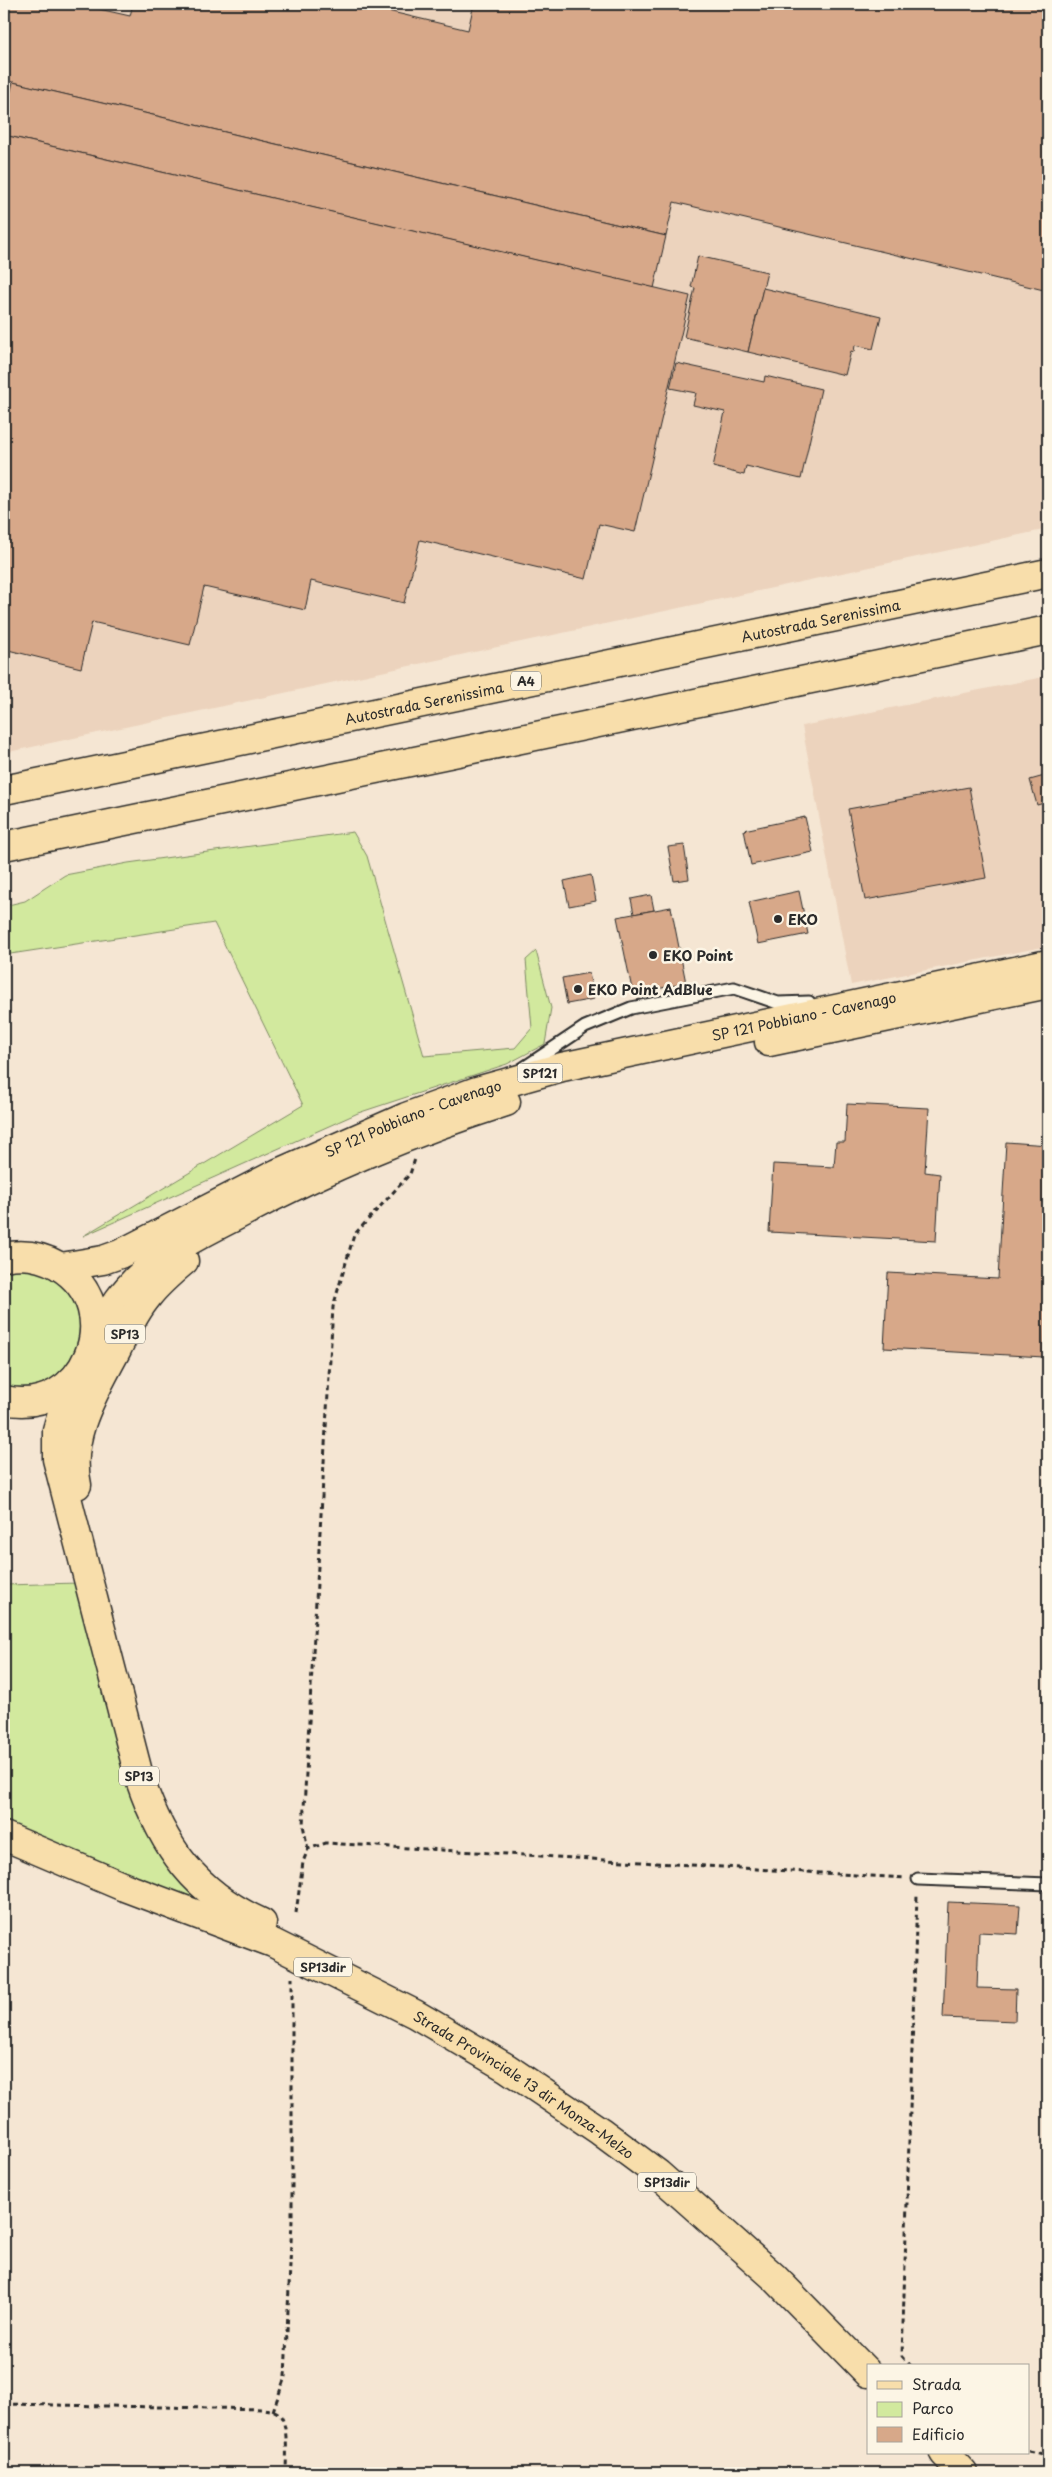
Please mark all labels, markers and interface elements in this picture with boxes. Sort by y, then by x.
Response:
street label: Autostrada Serenissima [739,593,902,647]
road number: A4 [511,671,541,690]
street label: Autostrada Serenissima [343,676,506,729]
place label: EKO [788,909,818,930]
marker: EKO [772,913,784,925]
place label: EKO Point [663,945,734,966]
marker: EKO Point [647,949,659,961]
place label: EKO Point AdBlue [588,979,713,1000]
marker: EKO Point AdBlue [572,983,584,995]
street label: SP 121 Pobbiano - Cavenago [710,986,898,1046]
road number: SP121 [518,1064,562,1082]
street label: SP 121 Pobbiano - Cavenago [321,1074,504,1162]
road number: SP13 [105,1325,145,1344]
road number: SP13 [119,1766,159,1785]
road number: SP13dir [294,1958,352,1976]
street label: Strada Provinciale 13 dir Monza-Melzo [410,2005,639,2163]
road number: SP13dir [638,2172,696,2192]
legend [867,2364,1030,2454]
text: Strada [912,2372,962,2395]
text: Parco [912,2396,954,2419]
text: Edificio [912,2422,965,2445]

